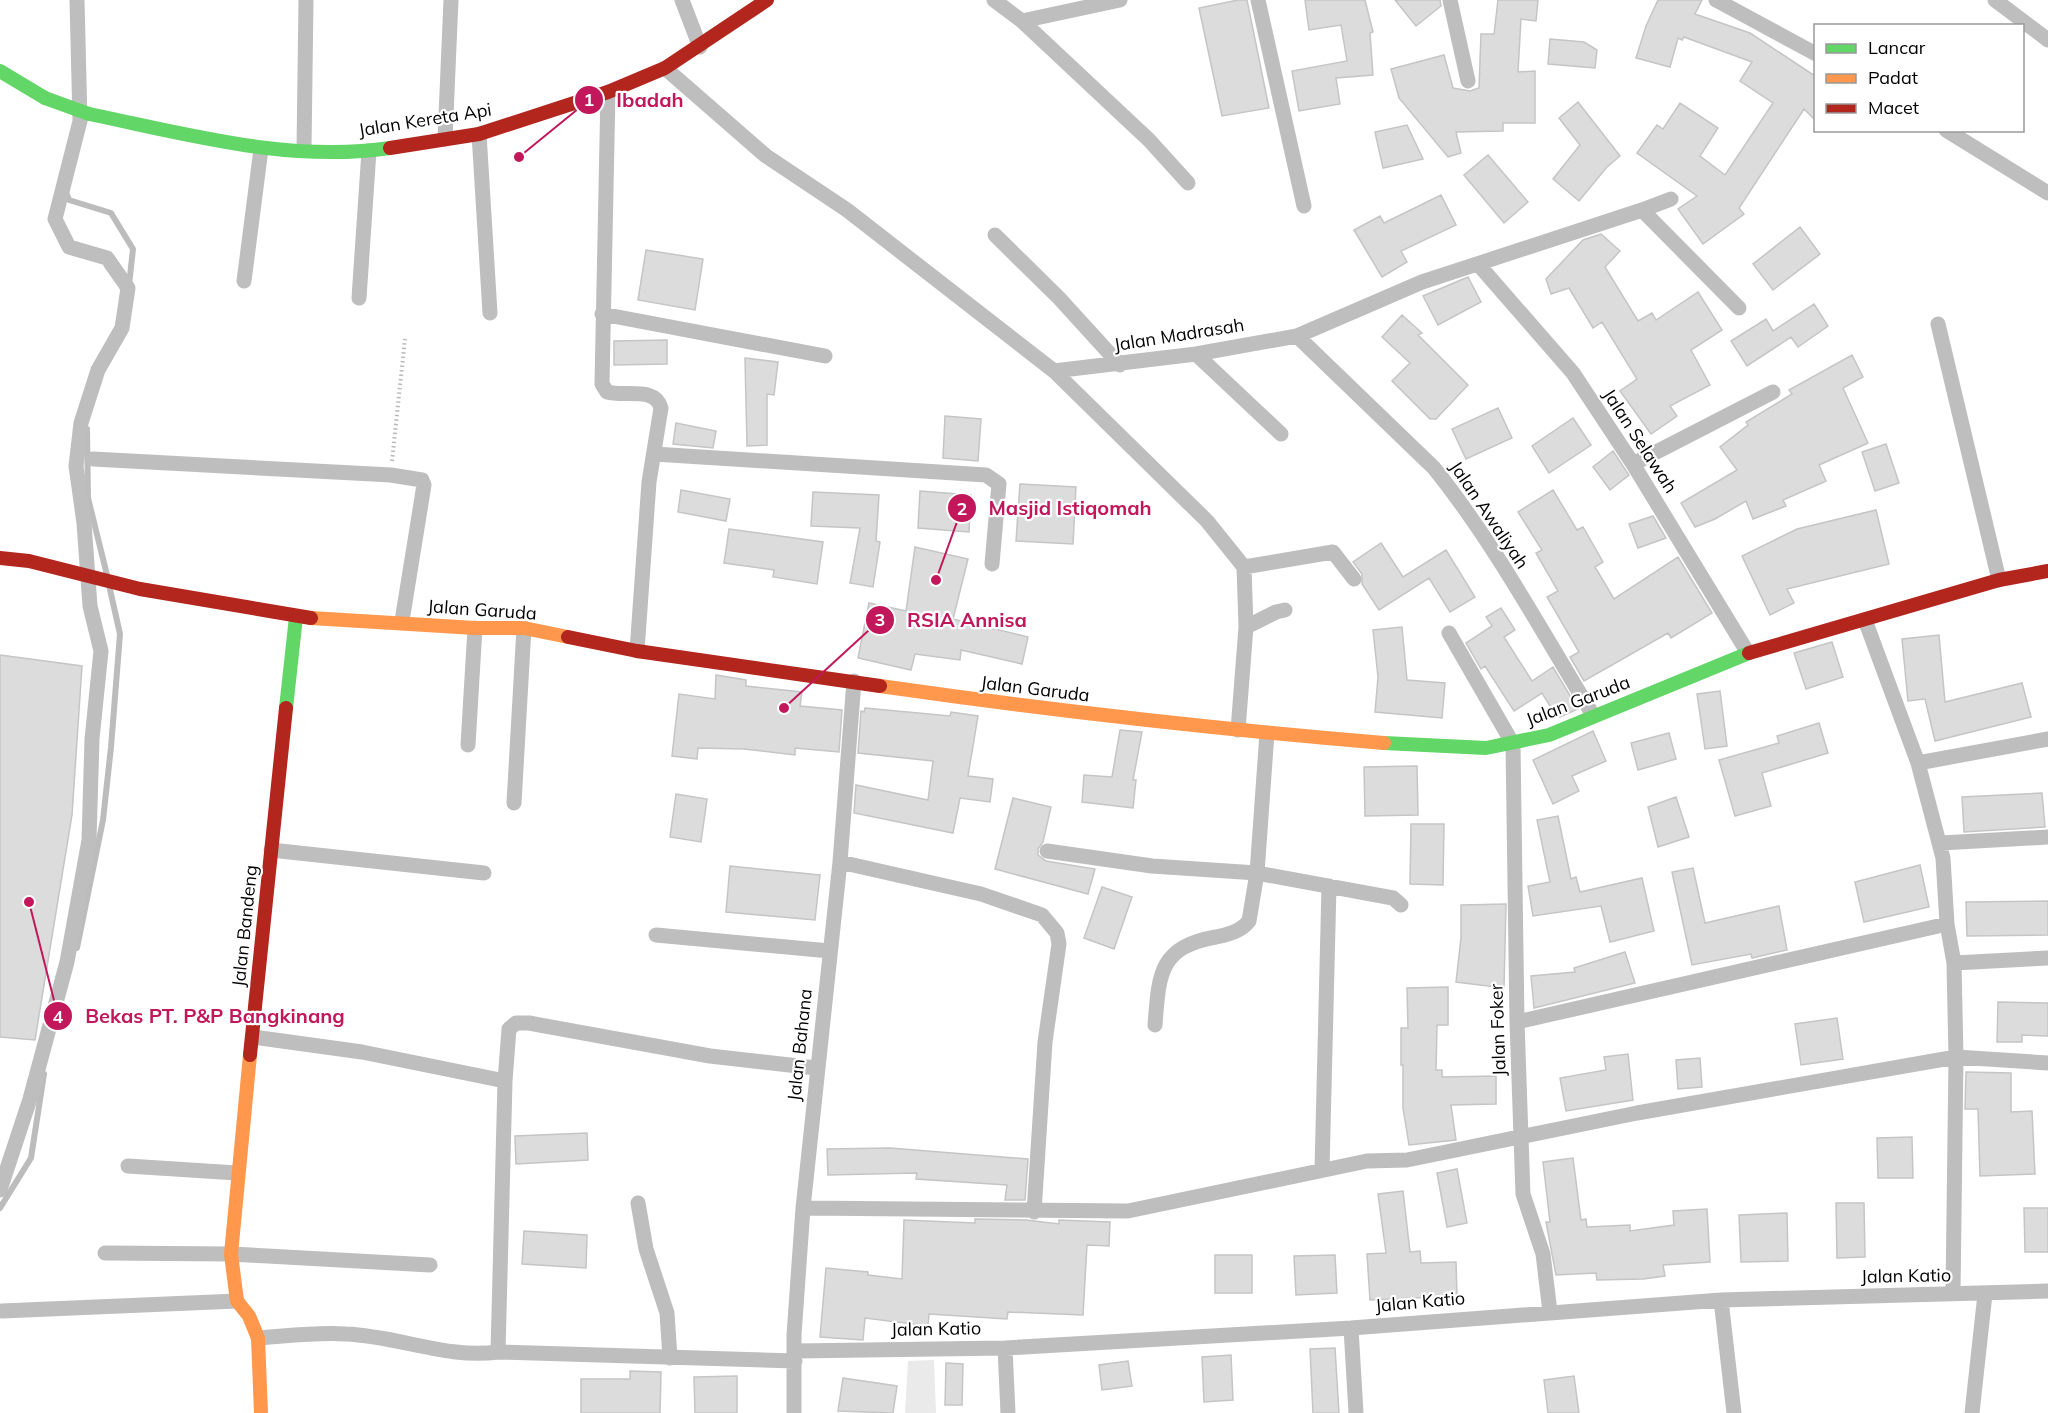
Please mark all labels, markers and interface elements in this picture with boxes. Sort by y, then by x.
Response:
legend [1814,24,2024,132]
text: Lancar [1868,36,1926,59]
text: Padat [1868,66,1918,89]
callout: Ibadah [574,81,695,119]
text: Ibadah [616,87,684,112]
text: 1 [584,88,594,111]
text: Macet [1868,96,1919,119]
street label: Jalan Kereta Api [357,98,493,141]
street label: Jalan Madrasah [1112,313,1246,356]
street label: Jalan Selawah [1598,384,1683,497]
street label: Jalan Awaliyah [1445,456,1534,573]
callout: Masjid Istiqomah [947,489,1164,527]
text: Masjid Istiqomah [988,495,1152,520]
text: 2 [957,497,967,520]
street label: Jalan Garuda [427,594,537,625]
callout: RSIA Annisa [865,601,1039,639]
text: RSIA Annisa [907,607,1027,632]
text: 3 [875,608,885,631]
street label: Jalan Garuda [979,670,1091,707]
street label: Jalan Garuda [1523,670,1633,731]
street label: Jalan Bandeng [227,864,262,988]
street label: Jalan Foker [1484,983,1511,1077]
street label: Jalan Bahana [782,988,817,1102]
callout: Bekas PT. P&P Bangkinang [43,997,356,1035]
text: Bekas PT. P&P Bangkinang [85,1003,345,1028]
text: 4 [53,1005,64,1028]
street label: Jalan Katio [1861,1263,1951,1288]
street label: Jalan Katio [1374,1286,1466,1317]
street label: Jalan Katio [891,1316,981,1341]

